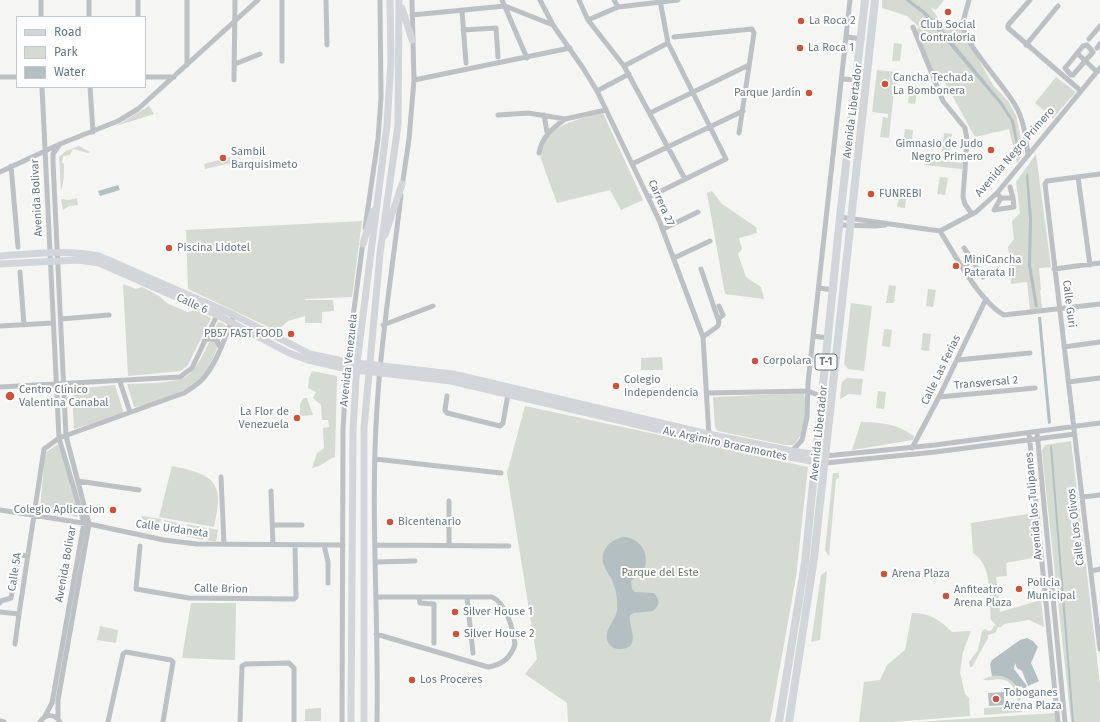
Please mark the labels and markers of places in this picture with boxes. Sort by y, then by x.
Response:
marker: Club Social Contraloria [943,7,953,17]
place label: La Roca 2 [809,14,856,28]
marker: La Roca 2 [796,16,806,26]
place label: Club Social Contraloria [920,18,976,44]
place label: La Roca 1 [808,41,854,55]
marker: La Roca 1 [795,43,805,53]
place label: Cancha Techada La Bombonera [893,71,973,97]
marker: Cancha Techada La Bombonera [880,79,890,89]
place label: Parque Jardín [734,86,801,100]
marker: Parque Jardín [804,88,814,98]
place label: Gimnasio de Judo Negro Primero [895,137,983,163]
place label: Sambil Barquisimeto [231,145,298,171]
marker: Gimnasio de Judo Negro Primero [986,145,996,155]
marker: Sambil Barquisimeto [218,153,228,163]
place label: FUNREBI [879,187,922,201]
marker: FUNREBI [866,189,876,199]
place label: Piscina Lidotel [177,241,250,255]
marker: Piscina Lidotel [164,243,174,253]
place label: MiniCancha Patarata II [964,253,1021,279]
marker: MiniCancha Patarata II [951,261,961,271]
place label: PB57 FAST FOOD [204,327,283,341]
marker: PB57 FAST FOOD [286,329,296,339]
place label: Corpolara [763,354,812,368]
marker: Corpolara [750,356,760,366]
place label: Colegio Independencia [624,373,699,399]
marker: Colegio Independencia [611,381,621,391]
place label: Centro Clínico Valentina Canabal [19,383,109,409]
marker: Centro Clínico Valentina Canabal [4,390,16,402]
place label: La Flor de Venezuela [239,405,289,431]
marker: La Flor de Venezuela [292,413,302,423]
place label: Colegio Aplicacion [14,503,105,517]
marker: Colegio Aplicacion [108,505,118,515]
place label: Bicentenario [398,515,461,529]
marker: Bicentenario [385,517,395,527]
place label: Arena Plaza [892,567,950,581]
marker: Arena Plaza [879,569,889,579]
place label: Policia Municipal [1027,576,1075,602]
place label: Anfiteatro Arena Plaza [954,583,1012,609]
marker: Policia Municipal [1014,584,1024,594]
marker: Anfiteatro Arena Plaza [941,591,951,601]
place label: Silver House 1 [463,605,533,619]
marker: Silver House 1 [450,607,460,617]
place label: Silver House 2 [464,627,535,641]
marker: Silver House 2 [451,629,461,639]
place label: Los Proceres [420,673,482,687]
marker: Los Proceres [407,675,417,685]
place label: Toboganes Arena Plaza [1004,686,1062,712]
marker: Toboganes Arena Plaza [991,694,1001,704]

